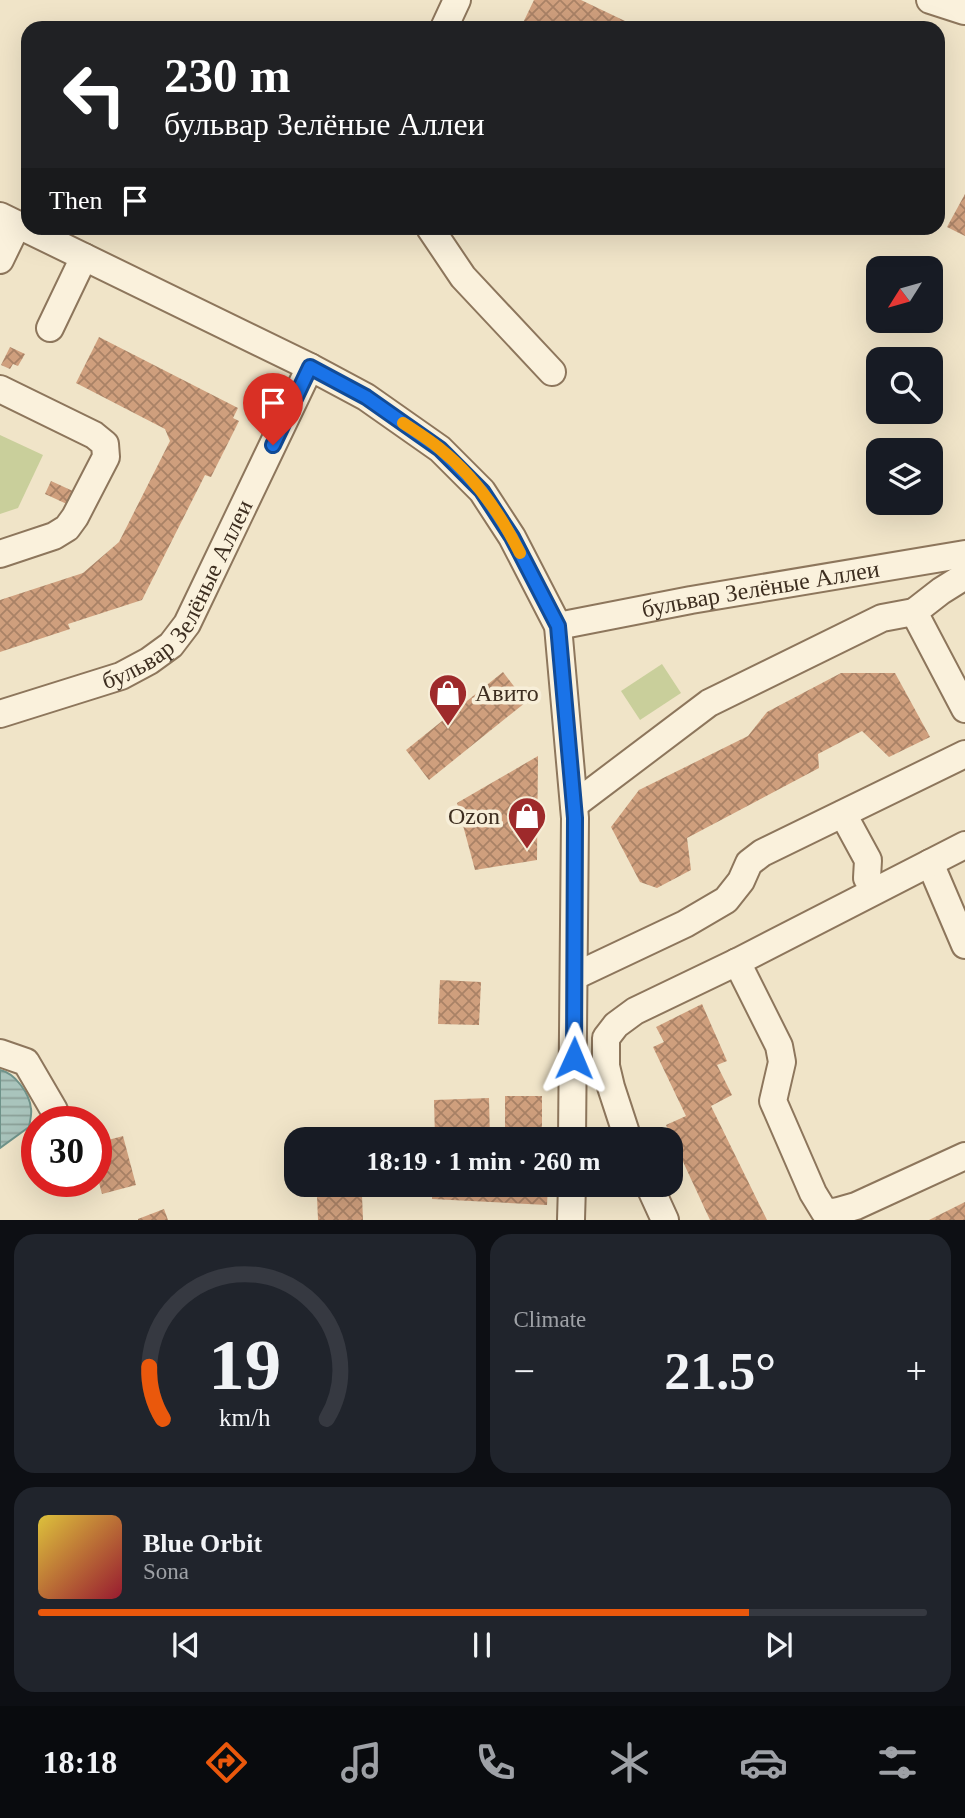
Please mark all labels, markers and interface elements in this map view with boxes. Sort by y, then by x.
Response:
text: 230 m [164,48,291,103]
icon: left [49,49,140,140]
text: бульвар Зелёные Аллеи [164,106,485,142]
icon: arrive [116,182,154,220]
text: Then [49,186,102,215]
north arrow [866,256,943,332]
map controls [866,256,943,515]
button: search [866,347,943,424]
pin [243,373,303,445]
icon: arrive [254,384,292,422]
button: layers [866,438,943,515]
street label: бульвар Зелёные Аллеи [99,495,258,694]
street label: бульвар Зелёные Аллеи [640,556,881,622]
shop icon: Авито [427,672,469,727]
place label: Авито [475,680,539,706]
shop icon: Ozon [506,795,548,850]
place label: Ozon [448,803,500,829]
position arrow [537,1021,611,1095]
speed limit sign: 30 [21,1106,112,1197]
text: 18:19 · 1 min · 260 m [367,1147,601,1176]
text: Climate [514,1307,586,1332]
text: 19 [208,1325,281,1406]
text: 21.5° [664,1343,776,1400]
text: − [514,1350,535,1392]
text: + [906,1350,927,1392]
text: km/h [219,1404,271,1431]
text: Blue Orbit [143,1529,262,1558]
text: Sona [143,1559,189,1584]
icon: previous [167,1626,205,1664]
icon: pause [463,1626,501,1664]
icon: next [760,1626,798,1664]
icon: directions [202,1738,251,1787]
icon: music [337,1738,386,1787]
icon: phone [471,1738,520,1787]
icon: climate [605,1738,654,1787]
icon: car [739,1738,788,1787]
icon: filters [873,1738,922,1787]
text: 18:18 [43,1744,117,1780]

